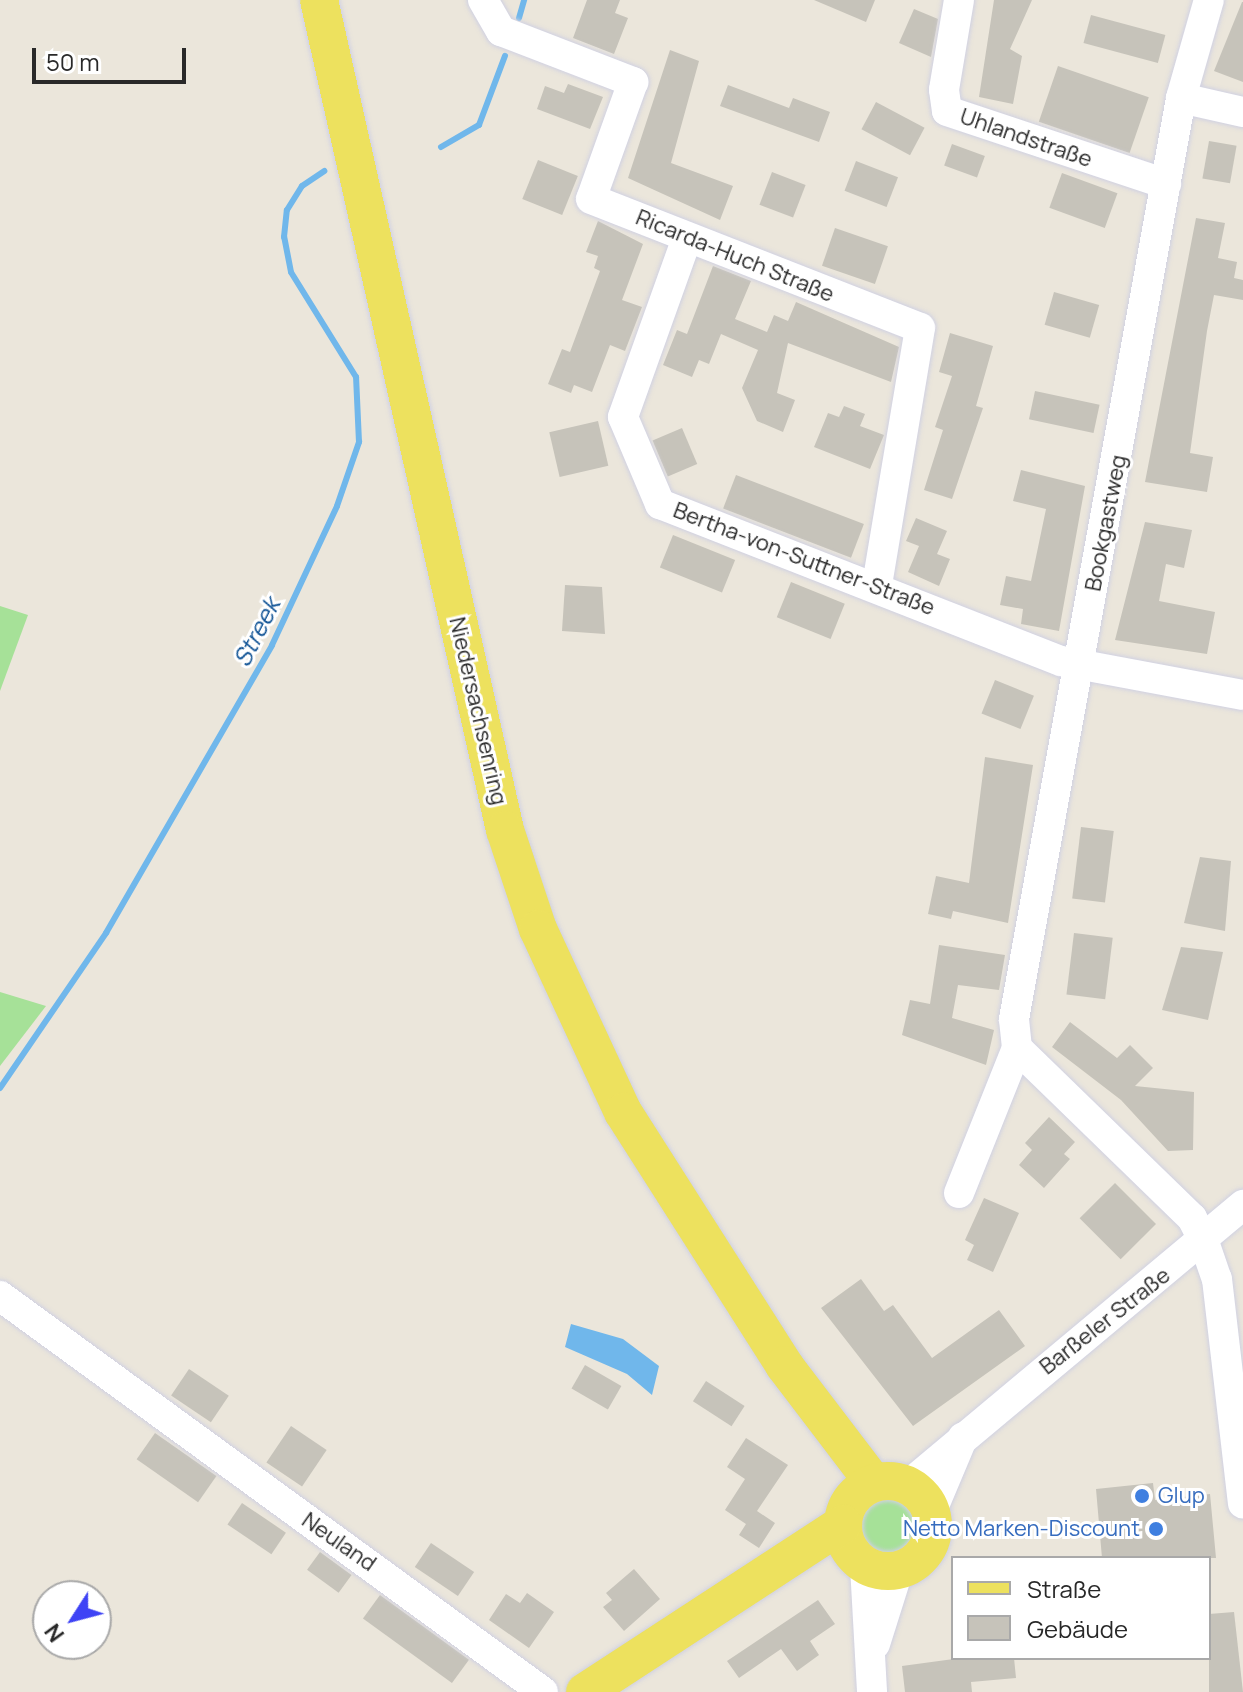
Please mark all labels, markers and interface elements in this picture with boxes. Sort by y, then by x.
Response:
scale bar [36,32,190,82]
text: 50 m [46,45,100,78]
street label: Uhlandstraße [956,103,1096,173]
street label: Ricarda-Huch Straße [632,204,838,308]
street label: Bookgastweg [1080,453,1132,593]
street label: Bertha-von-Suttner-Straße [670,497,938,621]
water label: Streek [227,593,285,671]
street label: Niedersachsenring [444,615,512,807]
street label: Barßeler Straße [1035,1262,1175,1380]
place label: Glup [1158,1483,1205,1509]
marker: Glup [1133,1487,1151,1505]
street label: Neuland [297,1507,381,1577]
place label: Netto Marken-Discount [903,1516,1140,1542]
marker: Netto Marken-Discount [1147,1520,1165,1538]
legend [951,1556,1211,1660]
text: Straße [1027,1572,1101,1605]
north arrow [32,1580,112,1660]
text: Gebäude [1027,1612,1128,1645]
text: N [37,1618,71,1648]

